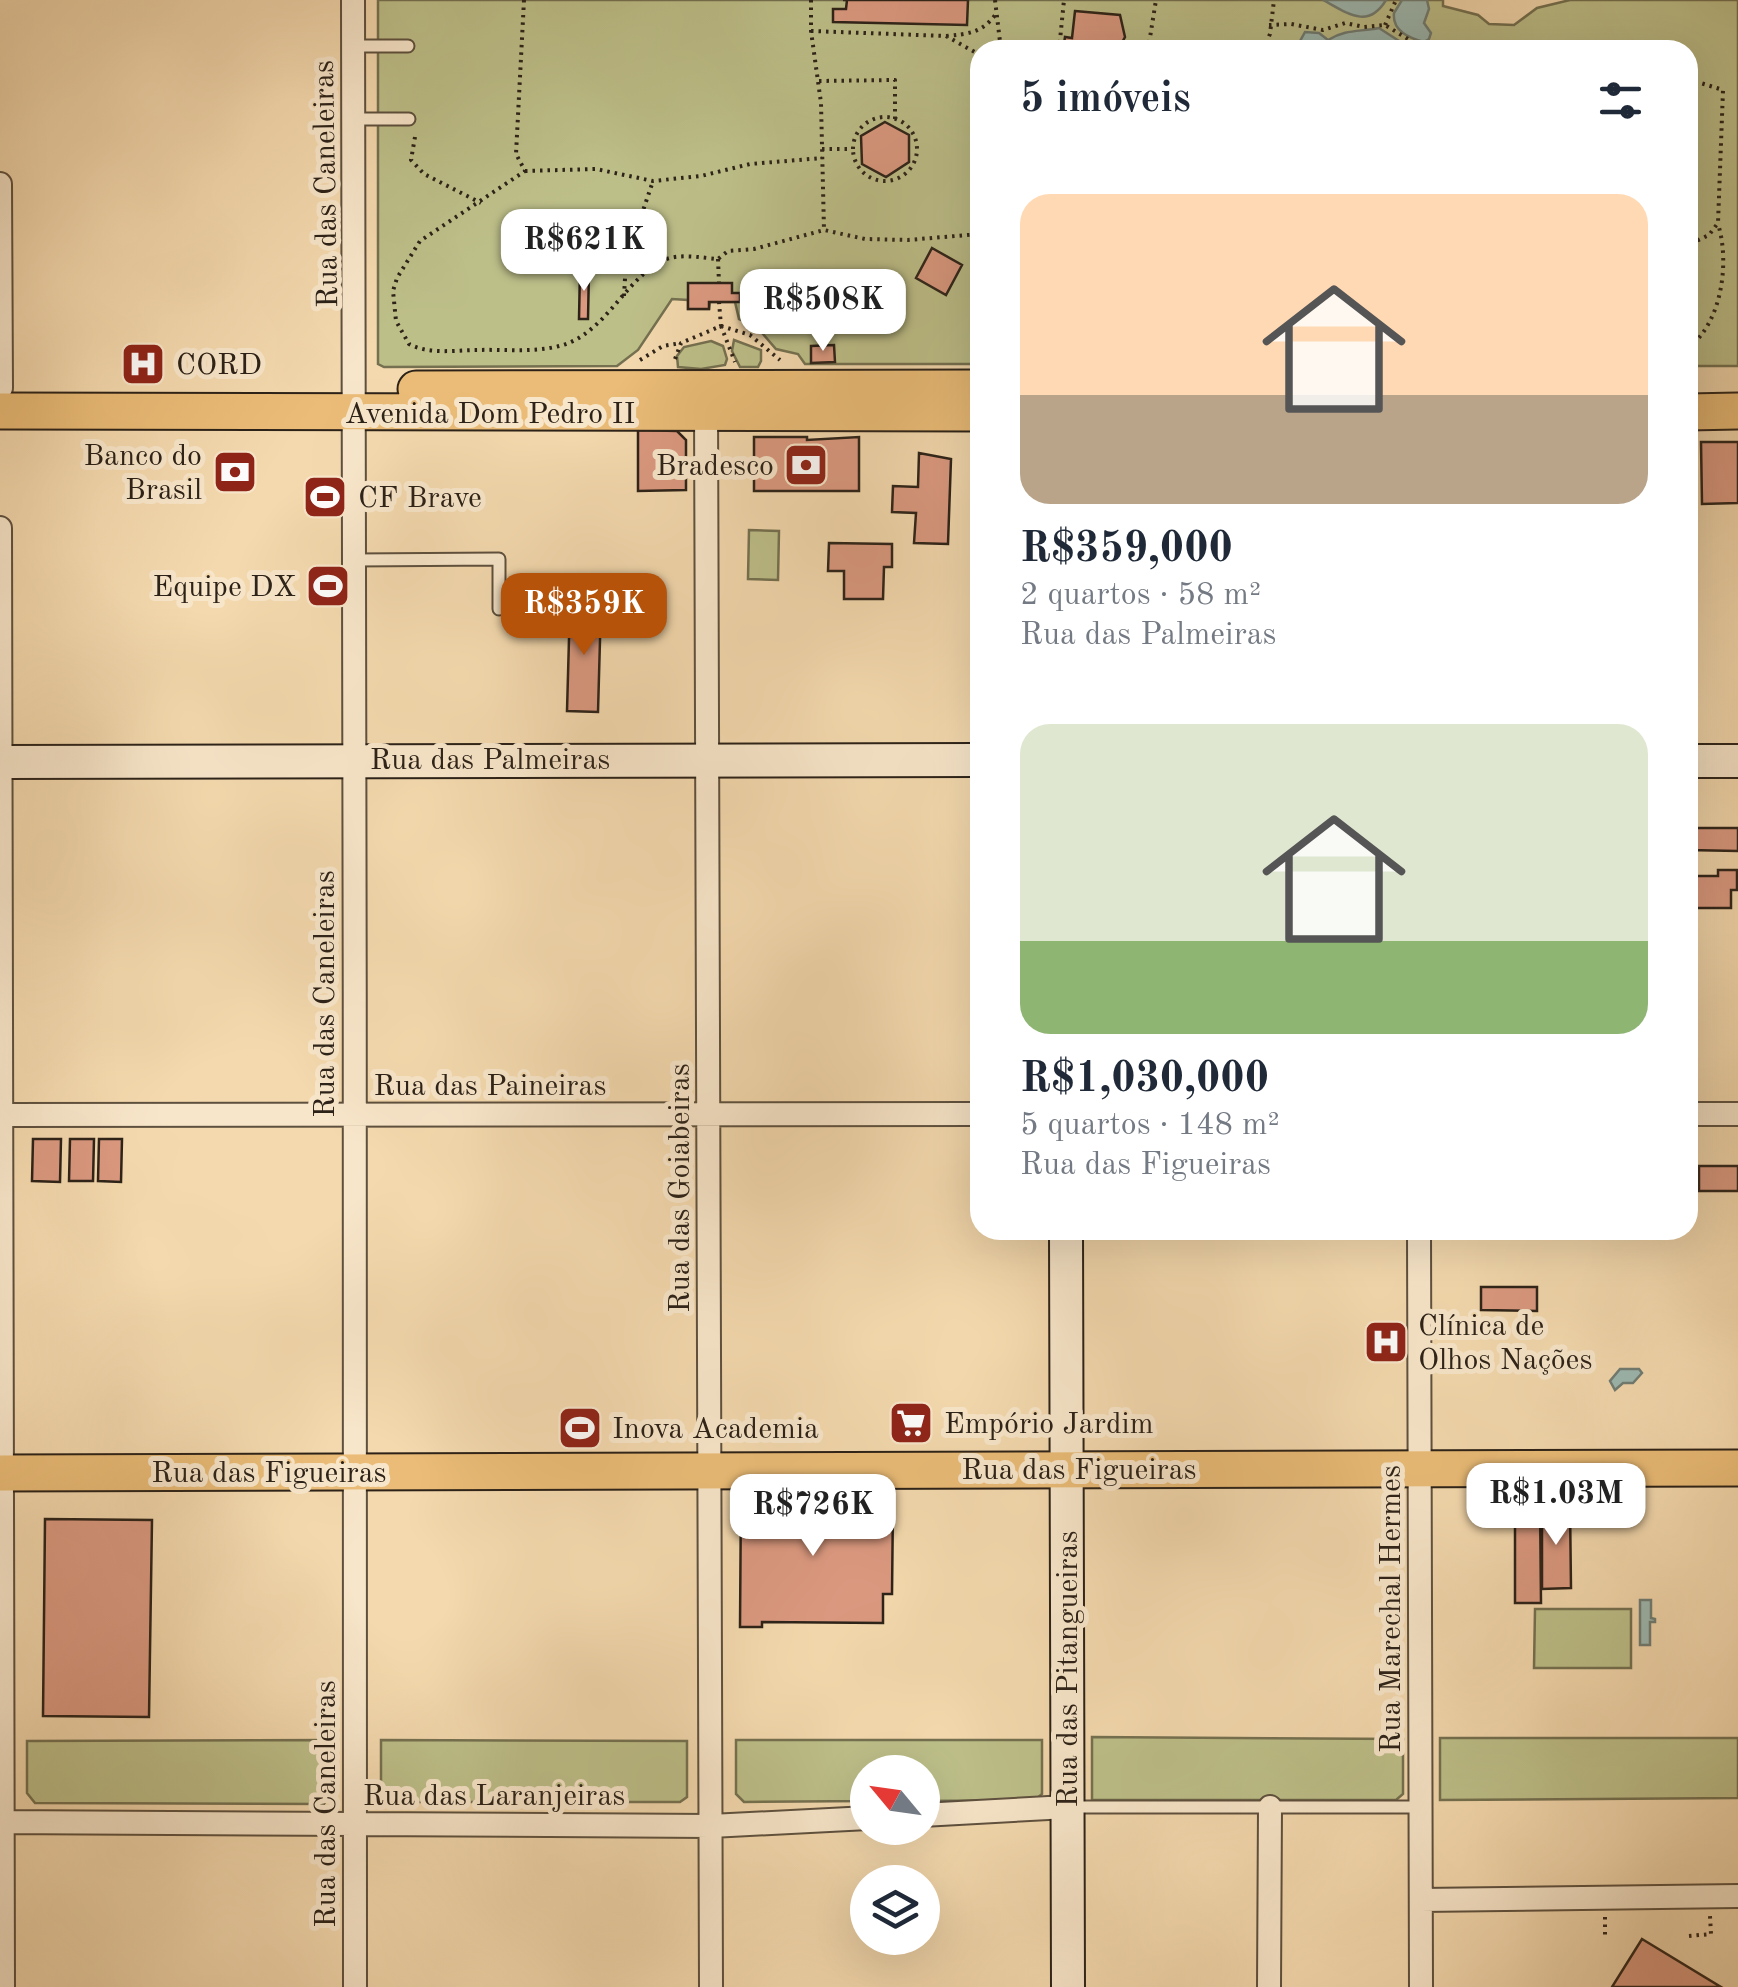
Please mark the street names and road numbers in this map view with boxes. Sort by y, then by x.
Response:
street label: Rua das Caneleiras [310,60,344,308]
street label: Avenida Dom Pedro II [345,400,635,430]
street label: Rua das Palmeiras [370,746,610,776]
street label: Rua das Caneleiras [311,870,341,1118]
street label: Rua das Goiabeiras [666,1063,696,1313]
street label: Rua das Paineiras [374,1072,606,1102]
street label: Rua das Figueiras [961,1456,1197,1486]
street label: Rua das Figueiras [151,1459,387,1489]
street label: Rua Marechal Hermes [1377,1465,1407,1753]
street label: Rua das Pitangueiras [1054,1531,1084,1807]
street label: Rua das Caneleiras [312,1680,342,1928]
street label: Rua das Laranjeiras [363,1782,625,1812]

